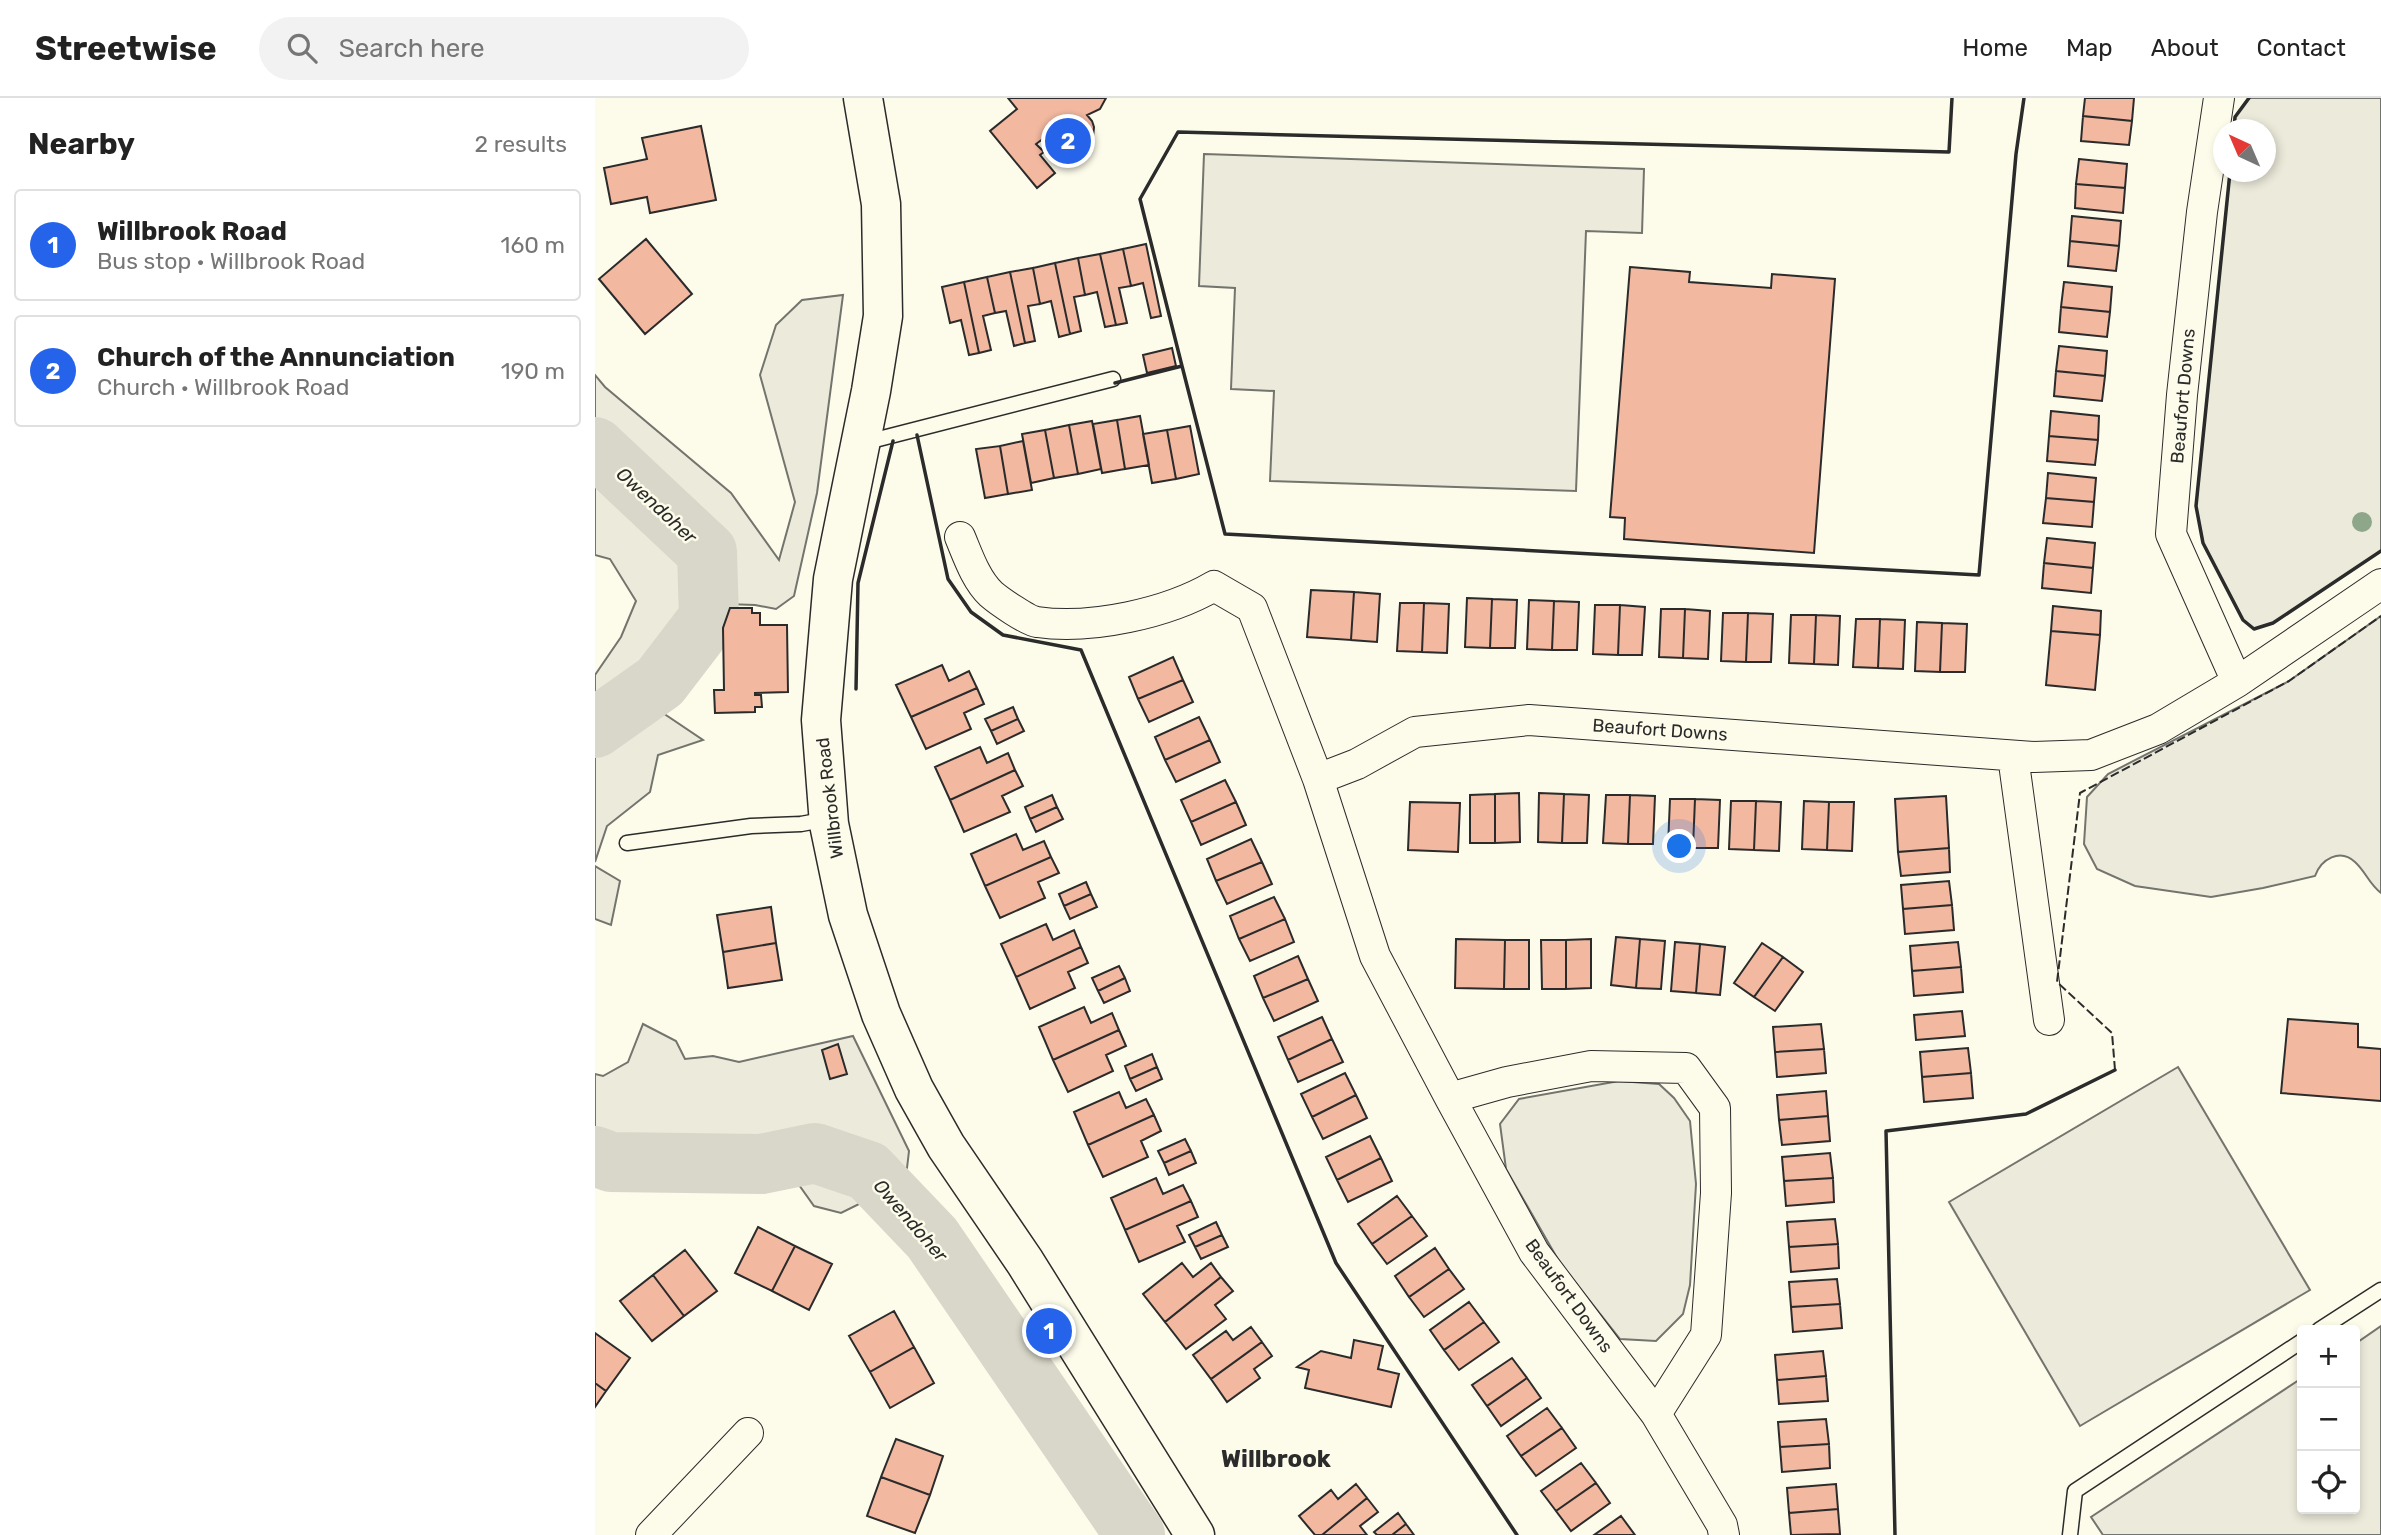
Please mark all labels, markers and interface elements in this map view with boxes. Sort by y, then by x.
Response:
search box [259,17,749,80]
text: Streetwise [35,29,217,68]
icon: search [283,29,321,67]
text: Search here [339,33,485,64]
text: Home [1962,34,2028,62]
text: Map [2066,34,2113,62]
text: About [2151,34,2219,62]
text: Contact [2257,34,2346,62]
pin: 2 [1045,115,1091,167]
north arrow [2213,119,2276,182]
text: Nearby [28,126,135,162]
text: 2 results [475,130,567,158]
text: Willbrook Road [97,216,287,247]
text: 1 [47,231,59,259]
text: 160 m [501,231,565,259]
text: Bus stop · Willbrook Road [97,247,365,275]
street label: Beaufort Downs [2166,328,2200,464]
text: Church of the Annunciation [97,342,455,373]
text: 2 [46,357,60,385]
text: 190 m [501,357,565,385]
text: Church · Willbrook Road [97,373,349,401]
water label: Owendoher [612,462,702,549]
street label: Beaufort Downs [1592,714,1728,746]
street label: Willbrook Road [812,736,848,860]
your location [1662,829,1696,863]
water label: Owendoher [869,1174,953,1267]
street label: Beaufort Downs [1520,1235,1618,1357]
pin: 1 [1026,1305,1072,1357]
map controls [2297,1325,2360,1514]
button: + [2297,1325,2360,1388]
button: − [2297,1388,2360,1451]
district label: Willbrook [1221,1445,1331,1473]
button: locate [2297,1451,2360,1514]

